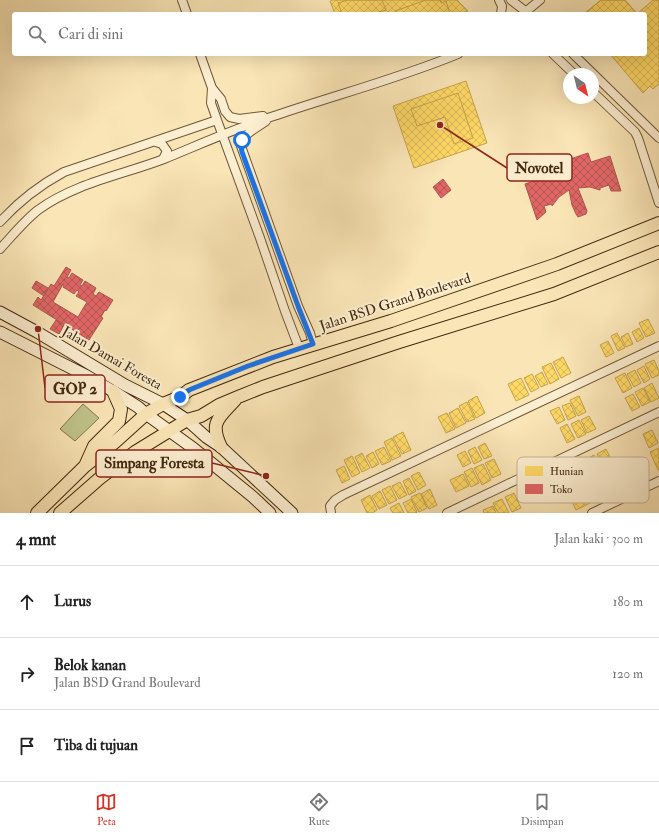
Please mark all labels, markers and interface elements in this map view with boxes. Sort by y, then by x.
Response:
search box [12,12,647,56]
icon: search [26,23,48,45]
text: Cari di sini [58,25,123,44]
north arrow [563,68,599,104]
route start [233,131,251,149]
callout: Novotel [507,154,572,181]
text: Novotel [514,159,564,178]
street label: Jalan BSD Grand Boulevard [316,269,473,335]
street label: Jalan Damai Foresta [58,322,165,394]
callout: GOP 2 [45,375,105,402]
text: GOP 2 [53,380,98,399]
route end [171,388,189,406]
callout: Simpang Foresta [96,450,212,477]
text: Simpang Foresta [104,454,205,474]
legend [517,457,649,503]
text: Hunian [550,465,584,478]
text: Toko [550,483,572,496]
text: 4 mnt [16,529,56,550]
text: Jalan kaki · 300 m [554,531,643,547]
icon: ahead [16,591,38,613]
text: Lurus [54,592,91,611]
text: 180 m [613,594,643,610]
text: Belok kanan [54,656,126,675]
icon: right [16,663,38,685]
text: 120 m [612,666,643,682]
text: Jalan BSD Grand Boulevard [54,675,201,691]
icon: arrive [16,735,38,757]
text: Tiba di tujuan [54,736,138,755]
tab: Peta [95,791,117,828]
tab: Rute [308,791,330,828]
tab: Disimpan [521,791,564,828]

